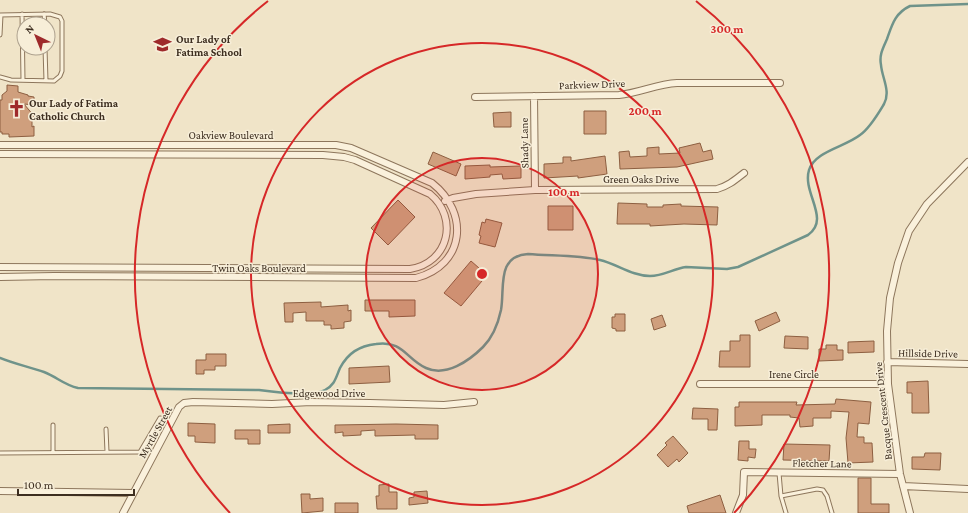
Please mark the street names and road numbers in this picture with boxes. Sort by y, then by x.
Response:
street label: Parkview Drive [559,77,625,91]
street label: Shady Lane [518,118,531,168]
street label: Oakview Boulevard [188,129,274,141]
street label: Green Oaks Drive [603,173,679,185]
street label: Twin Oaks Boulevard [212,262,306,274]
street label: Hillside Drive [898,346,958,360]
street label: Bacque Crescent Drive [872,361,895,460]
street label: Irene Circle [769,368,819,380]
street label: Edgewood Drive [293,387,365,400]
street label: Myrtle Street [136,404,175,460]
street label: Fletcher Lane [792,456,852,470]

